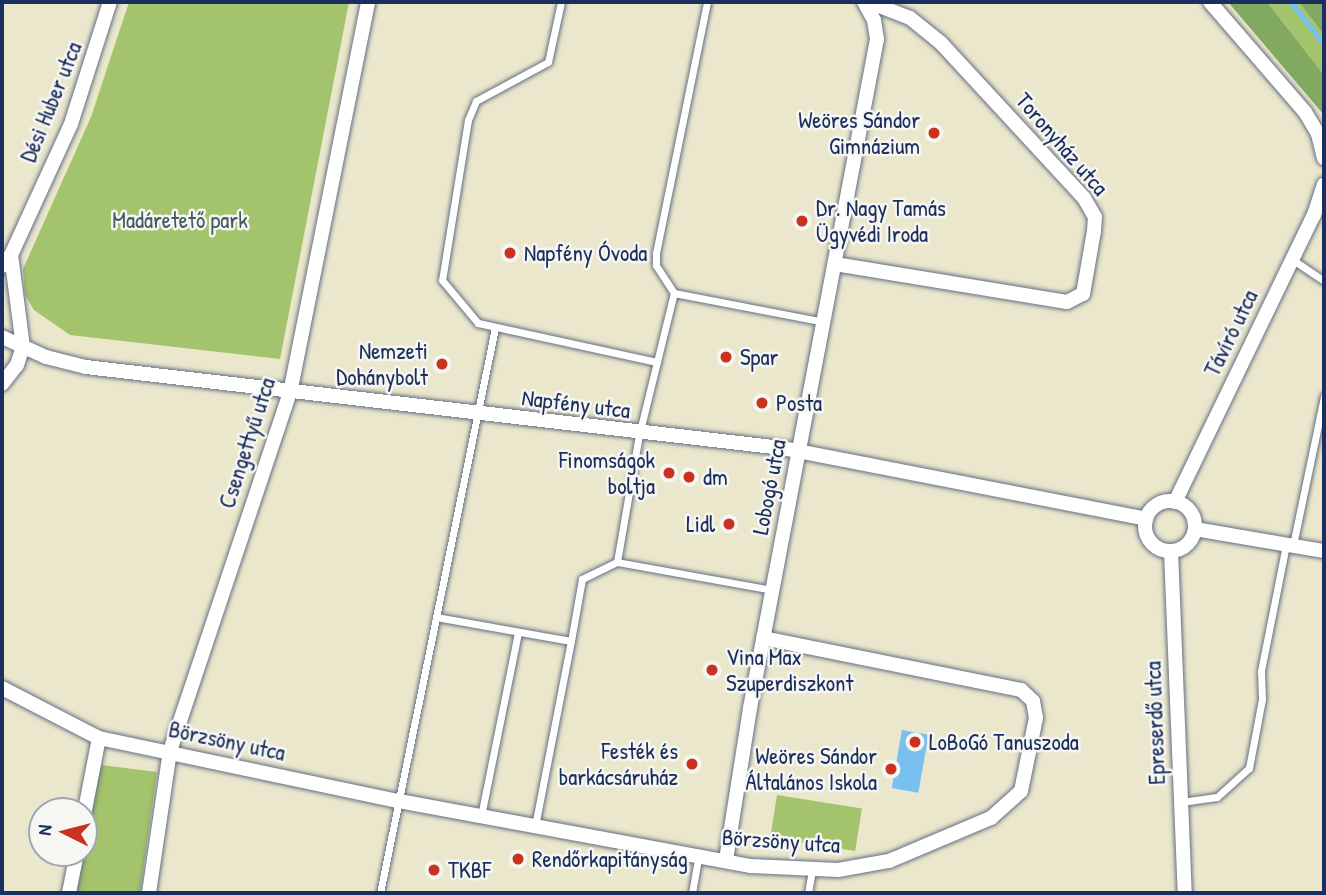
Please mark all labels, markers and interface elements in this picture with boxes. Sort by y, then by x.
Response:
street label: Dési Huber utca [14,38,88,166]
street label: Toronyház utca [1010,87,1114,201]
place label: Weöres Sándor Gimnázium [798,106,920,160]
marker: Weöres Sándor Gimnázium [926,125,942,141]
place label: Dr. Nagy Tamás Ügyvédi Iroda [816,194,946,248]
park label: Madáretető park [112,206,248,234]
marker: Dr. Nagy Tamás Ügyvédi Iroda [794,213,810,229]
place label: Napfény Óvoda [524,239,647,267]
marker: Napfény Óvoda [502,245,518,261]
street label: Távíró utca [1198,285,1264,381]
place label: Nemzeti Dohánybolt [336,337,428,391]
place label: Spar [740,343,778,371]
marker: Spar [718,349,734,365]
marker: Nemzeti Dohánybolt [434,356,450,372]
street label: Csengettyű utca [213,374,281,512]
street label: Napfény utca [520,384,632,424]
place label: Posta [776,389,822,417]
marker: Posta [754,395,770,411]
street label: Lobogó utca [746,437,792,537]
place label: Finomságok boltja [559,446,655,500]
place label: dm [703,463,728,491]
marker: Finomságok boltja [661,465,677,481]
marker: dm [681,469,697,485]
place label: Lidl [686,510,715,538]
marker: Lidl [721,516,737,532]
place label: Vina Max Szuperdiszkont [726,643,853,697]
street label: Epreserdő utca [1139,661,1171,785]
marker: Vina Max Szuperdiszkont [704,662,720,678]
street label: Börzsöny utca [166,715,288,767]
place label: LoBoGó Tanuszoda [929,728,1079,756]
marker: LoBoGó Tanuszoda [907,734,923,750]
place label: Festék és barkácsáruház [559,737,678,791]
place label: Weöres Sándor Általános Iskola [746,742,877,796]
marker: Festék és barkácsáruház [684,756,700,772]
marker: Weöres Sándor Általános Iskola [883,761,899,777]
north arrow [28,797,98,867]
street label: Börzsöny utca [721,823,841,859]
text: N [31,824,58,836]
place label: Rendőrkapitányság [532,845,688,873]
marker: Rendőrkapitányság [510,851,526,867]
place label: TKBF [448,856,491,884]
marker: TKBF [426,862,442,878]

